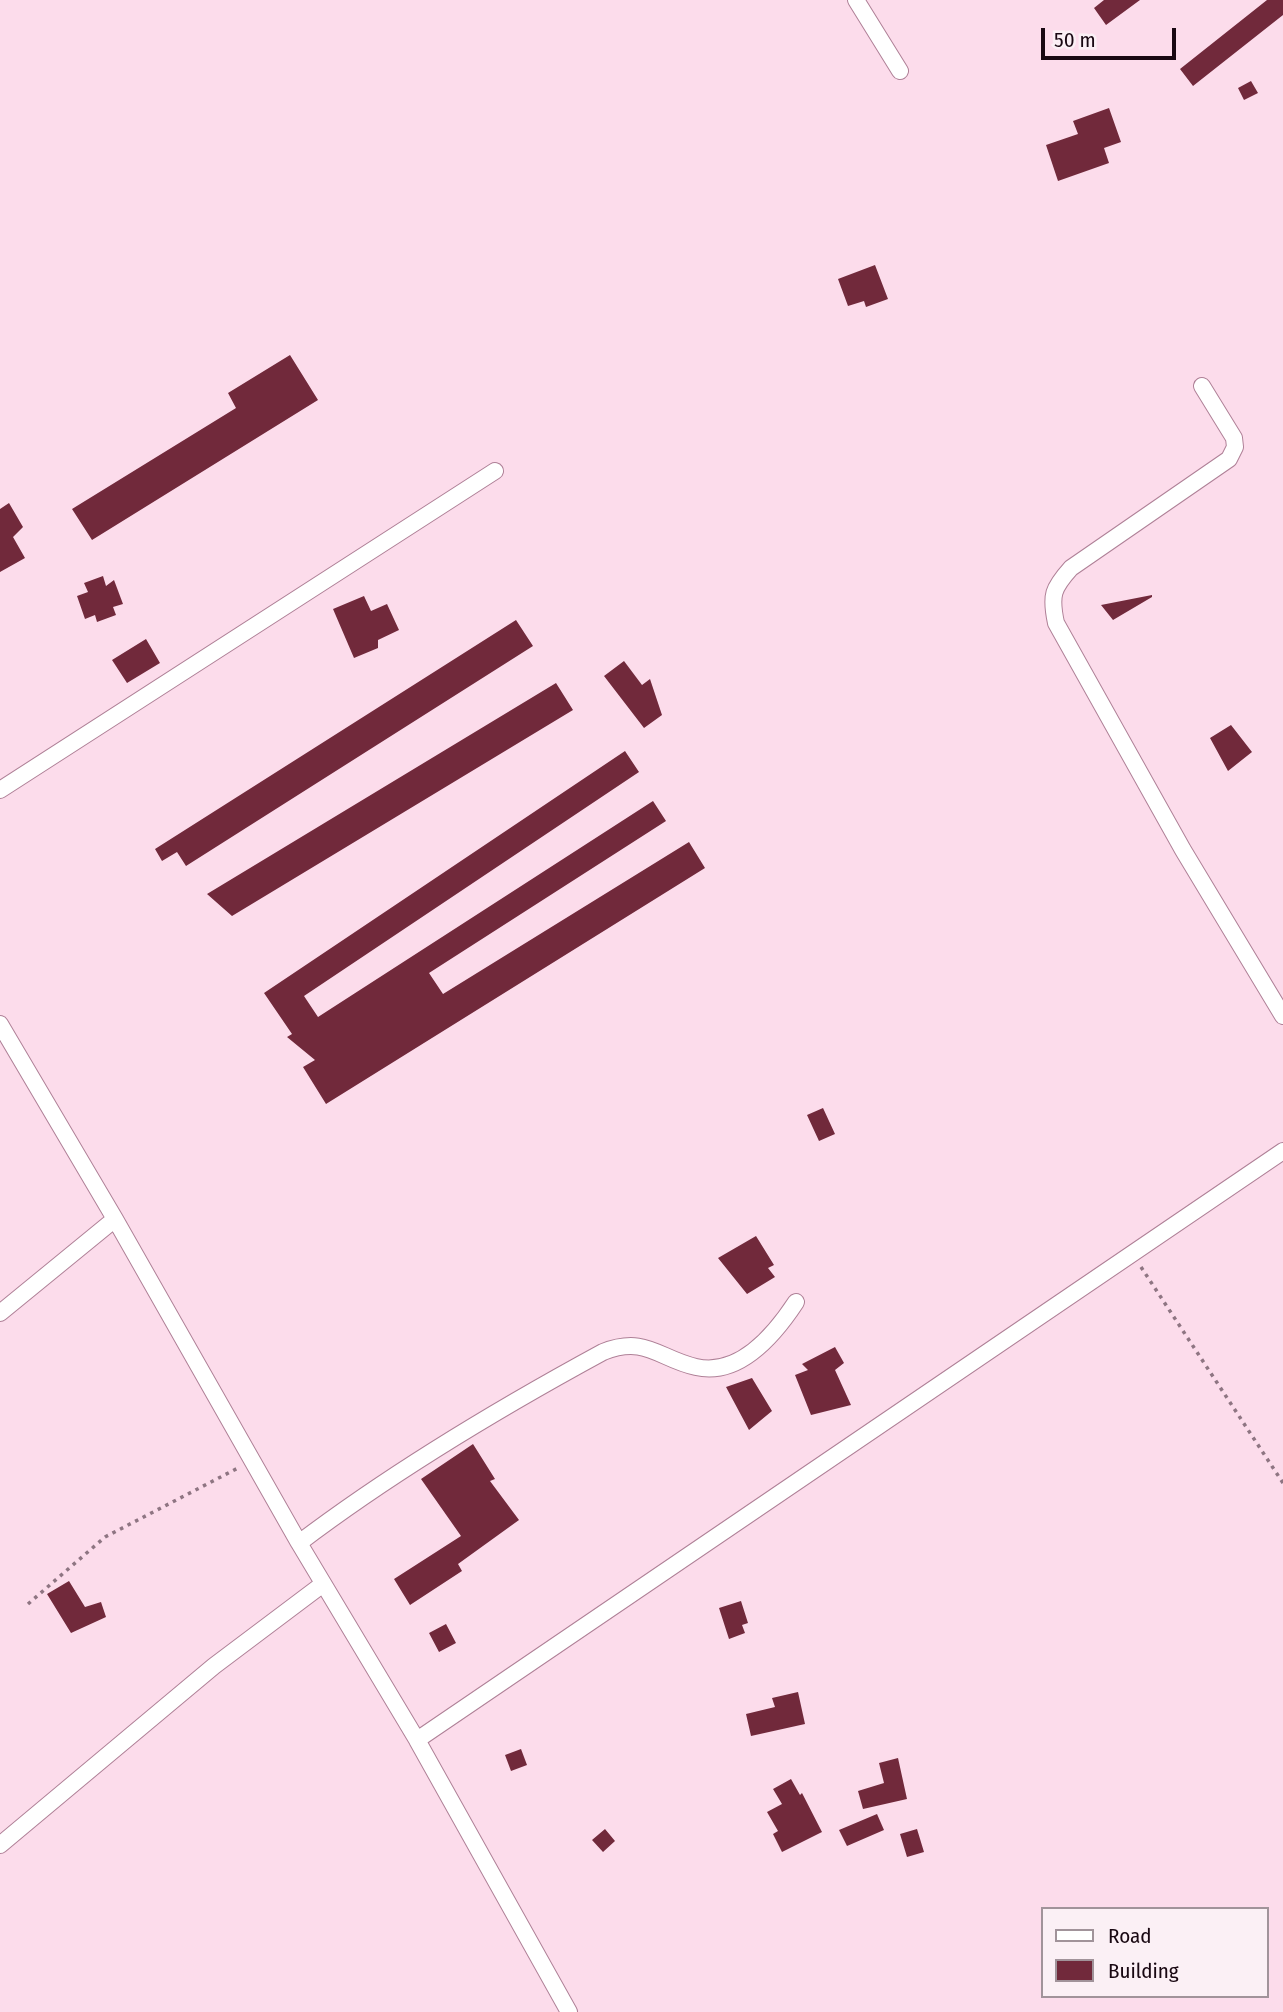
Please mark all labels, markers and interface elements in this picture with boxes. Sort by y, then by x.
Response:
scale bar [1045,14,1180,58]
text: 50 m [1054,27,1096,53]
legend [1042,1907,1269,1998]
text: Road [1108,1923,1152,1949]
text: Building [1108,1958,1179,1984]

